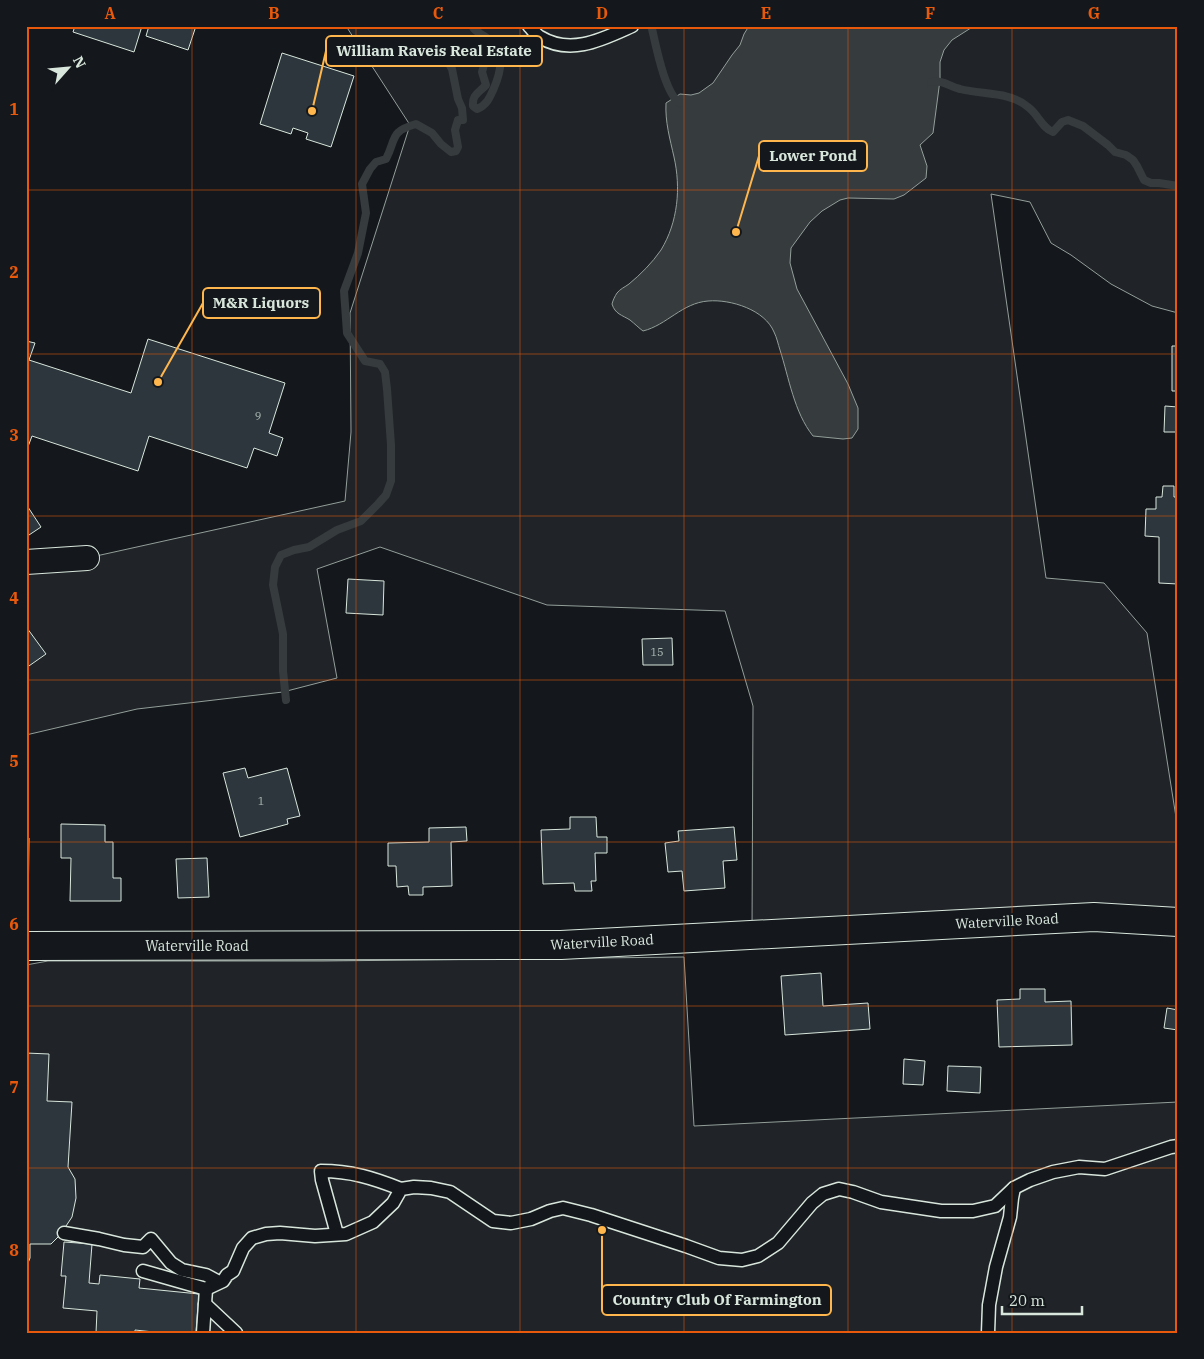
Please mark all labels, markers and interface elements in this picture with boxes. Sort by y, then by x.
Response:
text: A [104,3,116,23]
text: B [268,3,280,23]
text: C [433,3,443,23]
text: D [596,3,608,23]
text: E [761,3,771,23]
text: F [925,3,935,23]
text: G [1088,3,1100,23]
callout: William Raveis Real Estate [326,36,542,66]
text: William Raveis Real Estate [336,41,532,60]
north arrow [42,42,92,92]
text: N [69,53,90,71]
text: 1 [9,99,19,119]
callout: Lower Pond [759,141,867,171]
text: Lower Pond [769,146,857,165]
text: 2 [9,262,19,282]
callout: M&R Liquors [203,288,320,318]
text: M&R Liquors [213,293,309,312]
house number: 9 [255,409,261,423]
text: 3 [9,425,19,445]
text: 4 [9,588,19,608]
house number: 15 [650,645,664,659]
text: 5 [9,751,19,771]
house number: 1 [258,794,264,808]
street label: Waterville Road [955,909,1060,933]
text: 6 [9,914,19,934]
street label: Waterville Road [550,930,655,954]
street label: Waterville Road [145,937,249,955]
text: 7 [9,1077,19,1097]
text: 8 [9,1240,19,1260]
scale bar [1002,1284,1082,1316]
callout: Country Club Of Farmington [602,1285,831,1315]
text: Country Club Of Farmington [612,1290,822,1309]
text: 20 m [1009,1291,1045,1310]

